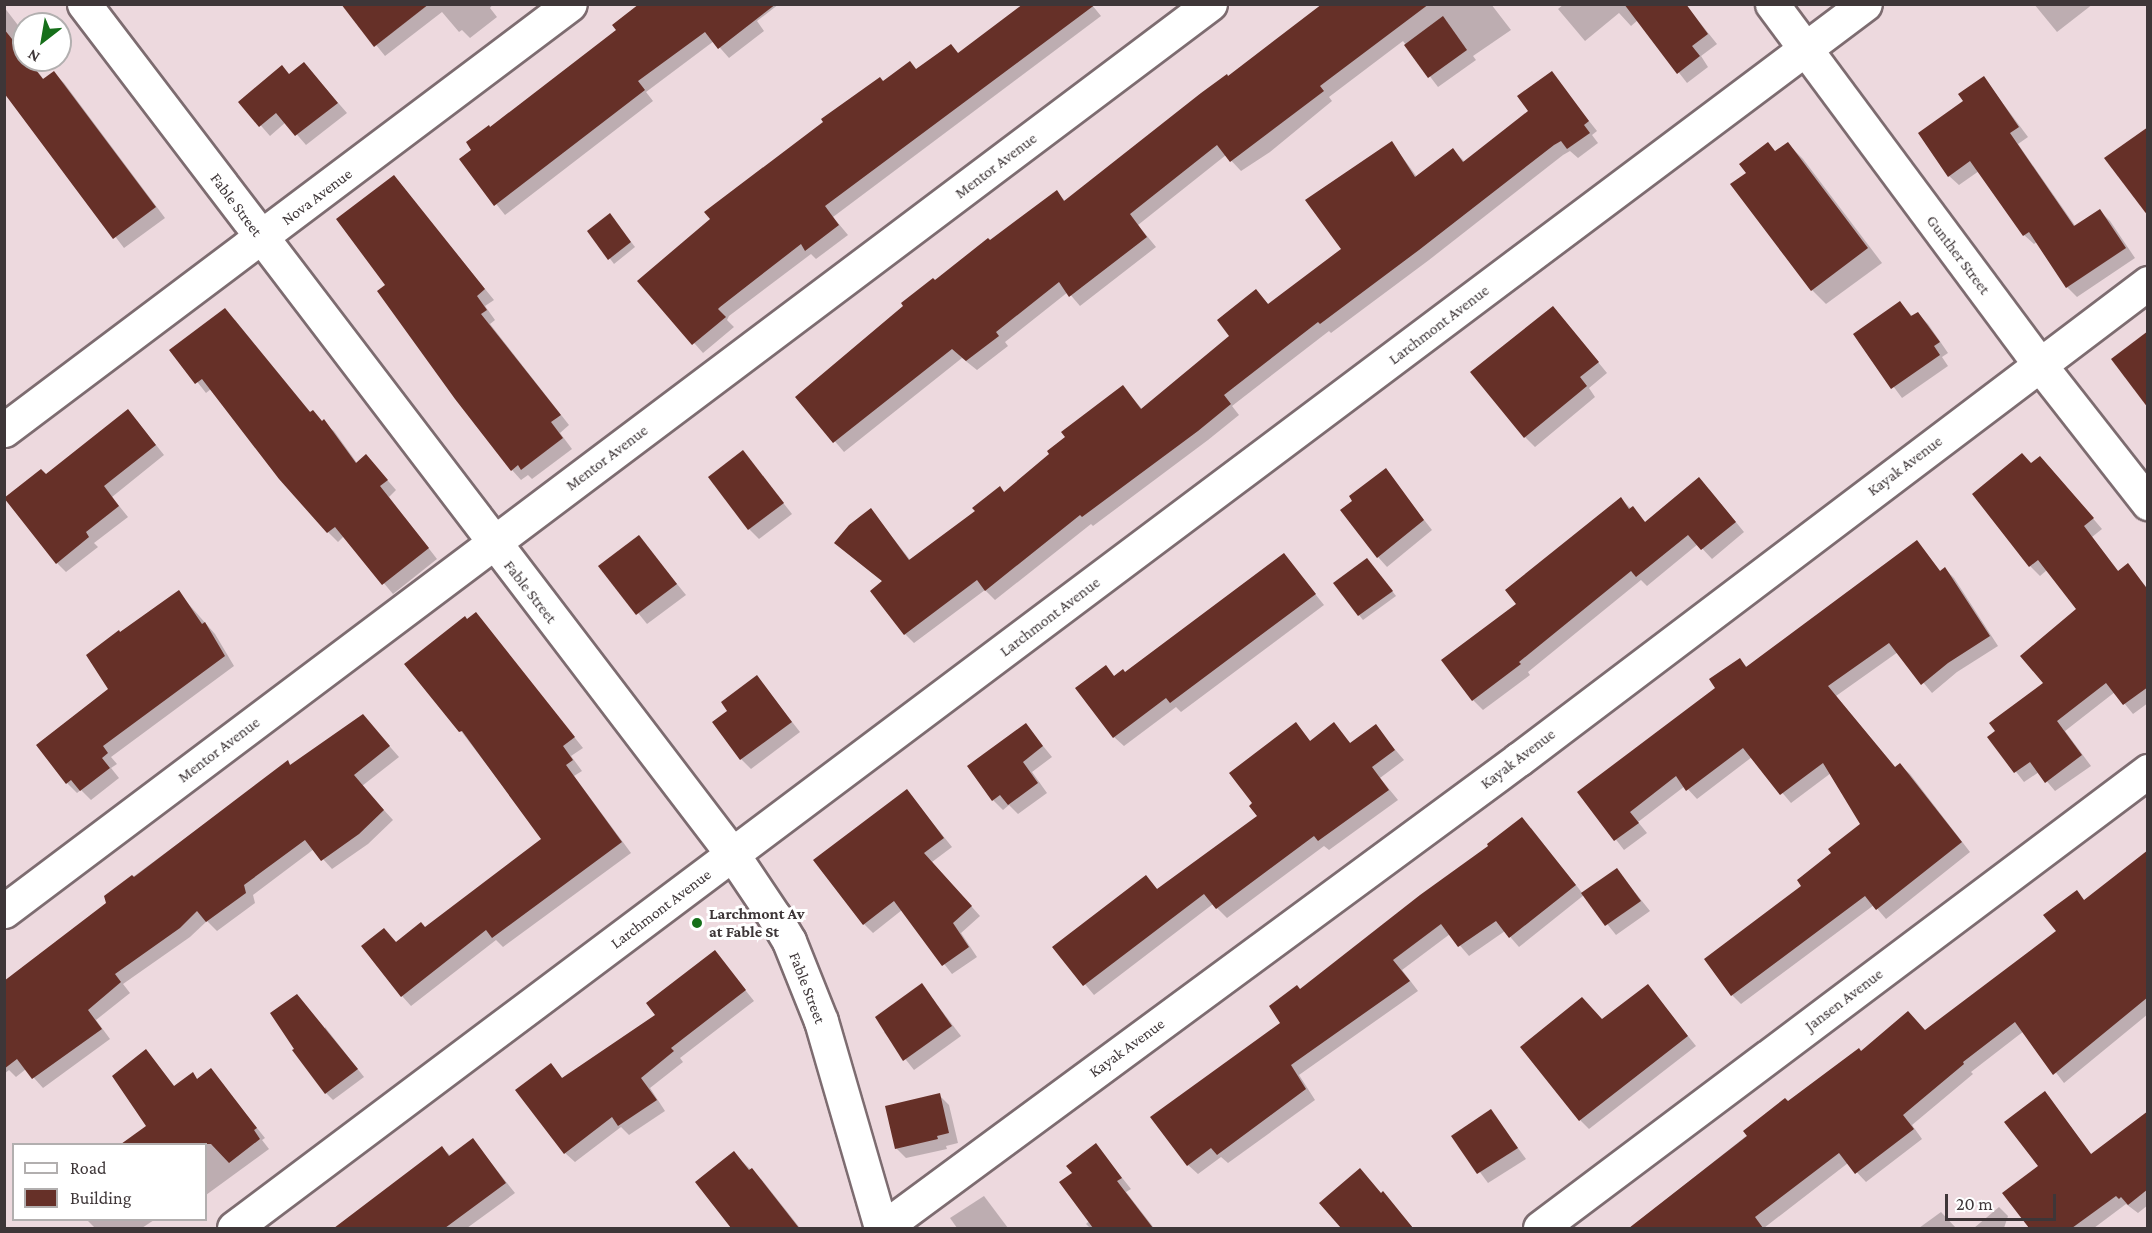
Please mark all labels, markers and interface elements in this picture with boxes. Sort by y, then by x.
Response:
north arrow [12,12,72,72]
text: N [24,46,43,66]
street label: Mentor Avenue [951,129,1041,203]
street label: Nova Avenue [278,164,356,230]
street label: Fable Street [206,169,266,241]
street label: Gunther Street [1922,212,1994,298]
street label: Larchmont Avenue [1385,281,1493,369]
street label: Mentor Avenue [562,421,652,495]
street label: Kayak Avenue [1864,432,1946,500]
street label: Fable Street [499,557,561,627]
street label: Larchmont Avenue [996,573,1104,661]
street label: Mentor Avenue [174,713,264,787]
street label: Kayak Avenue [1477,725,1559,793]
street label: Larchmont Avenue [607,865,715,953]
place label: Larchmont Av at Fable St [709,904,804,942]
marker: Larchmont Av at Fable St [690,916,704,930]
street label: Fable Street [785,950,829,1026]
street label: Jansen Avenue [1801,964,1887,1036]
street label: Kayak Avenue [1085,1014,1169,1082]
legend [12,1143,207,1221]
text: Road [70,1158,107,1178]
scale bar [1948,1182,2059,1220]
text: Building [70,1188,131,1208]
text: 20 m [1956,1194,1993,1214]

